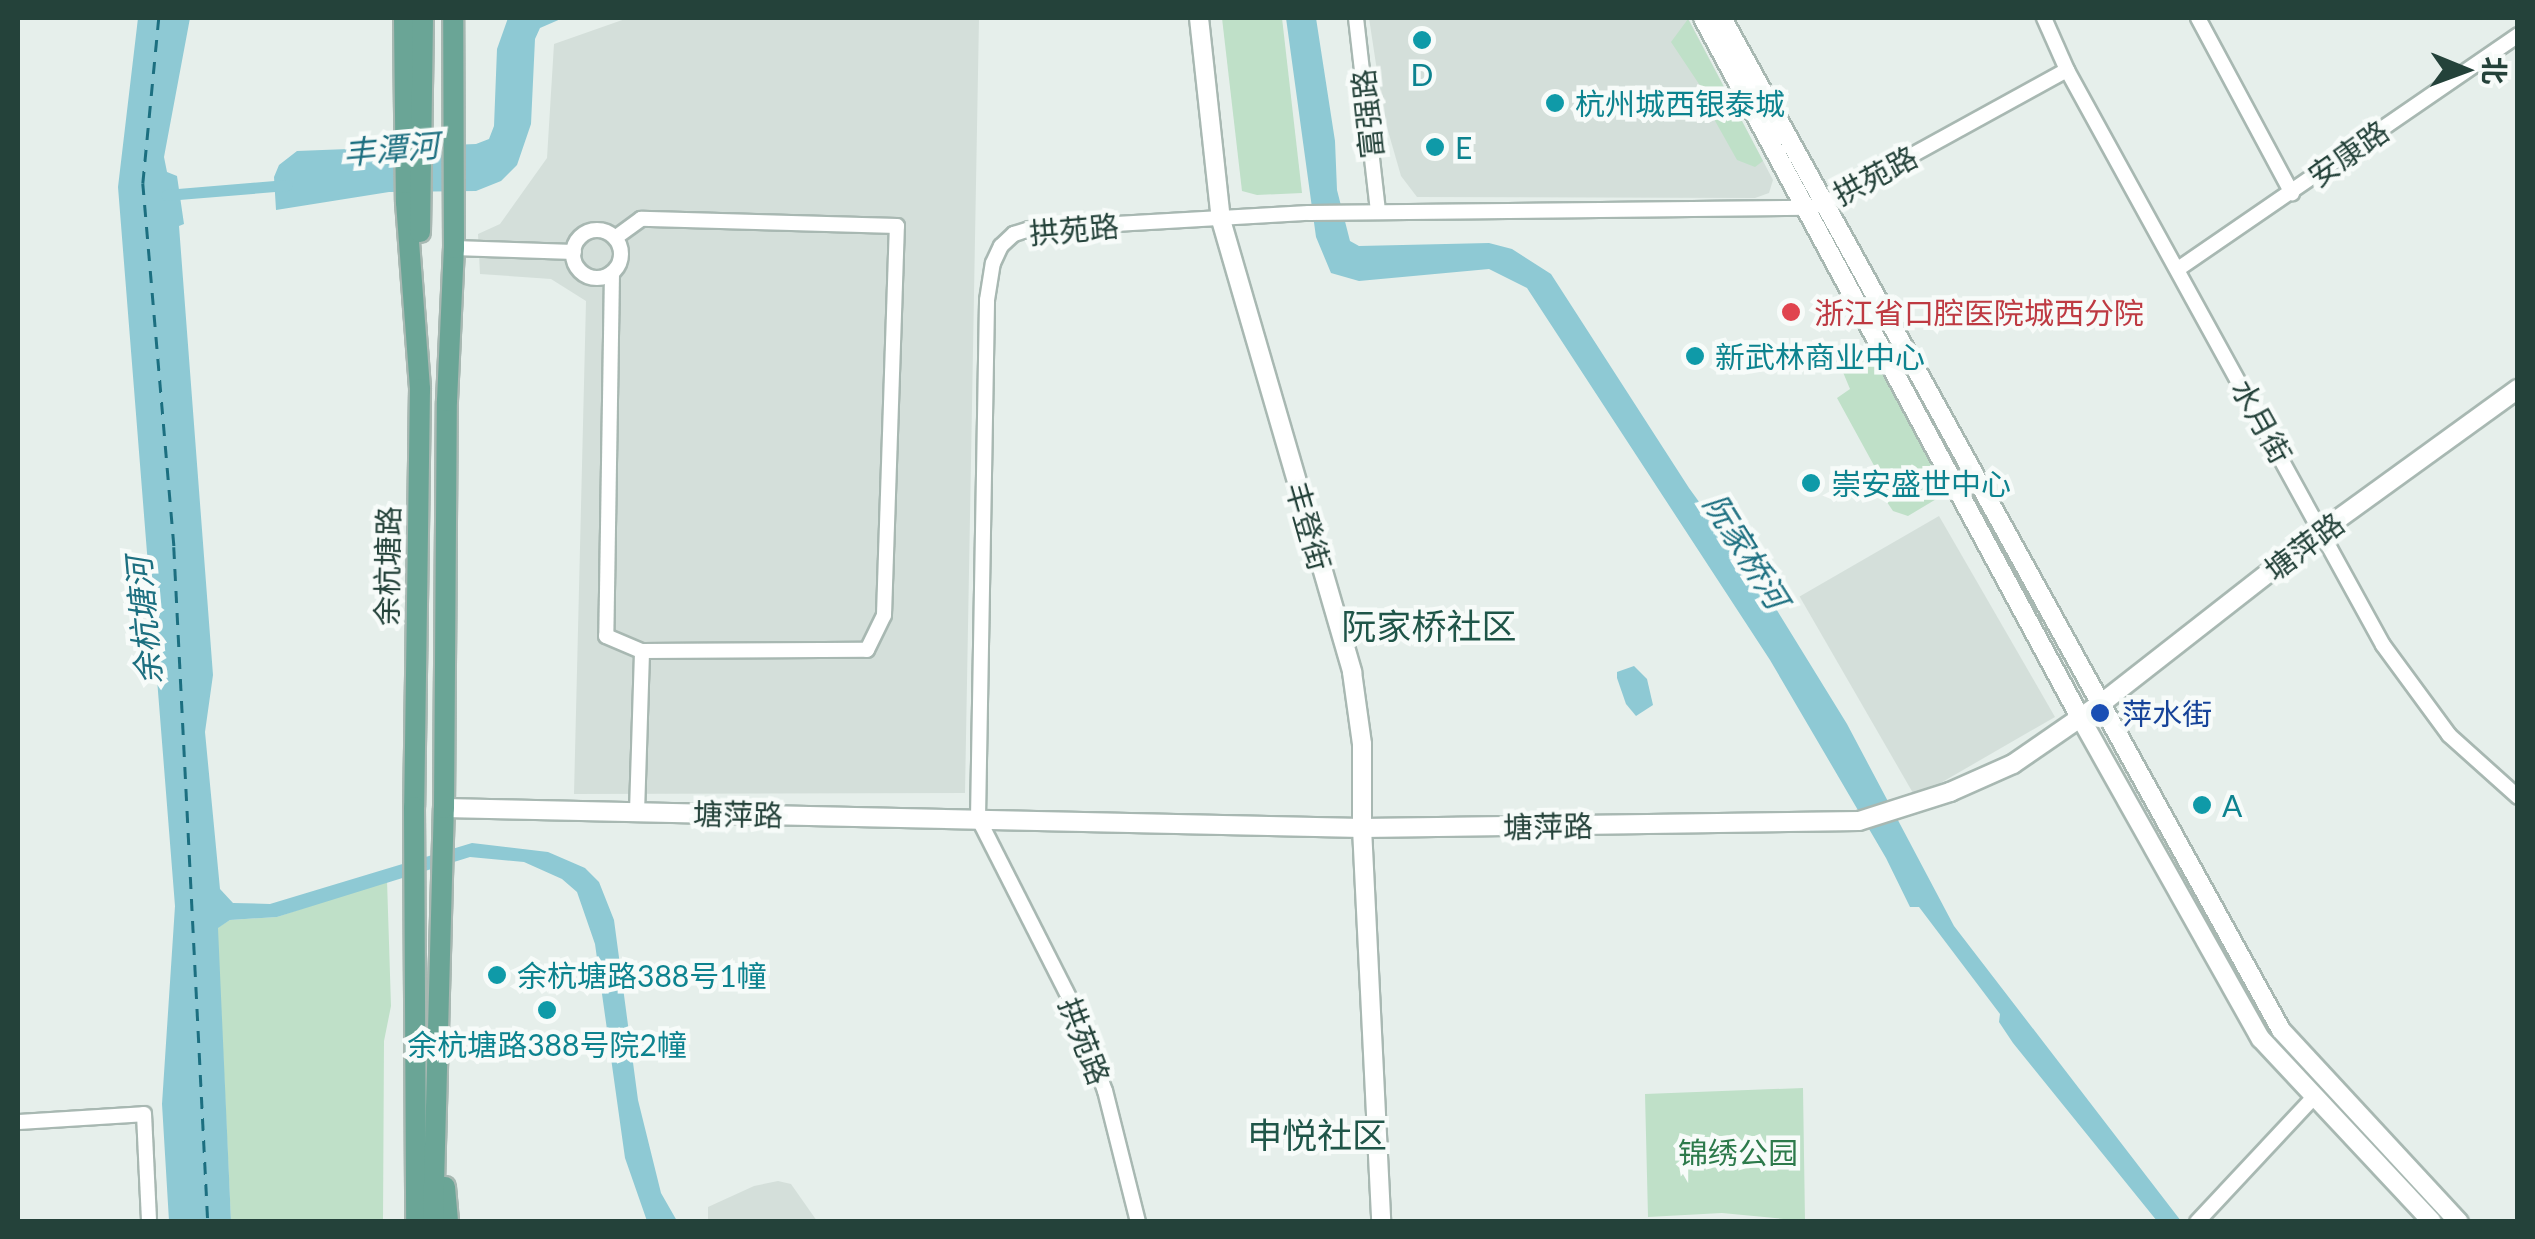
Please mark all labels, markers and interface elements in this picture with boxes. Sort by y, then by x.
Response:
north arrow [2415,20,2515,120]
marker: D [1411,29,1433,51]
place label: D [1411,56,1433,92]
text: 北 [2478,56,2512,85]
street label: 富强路 [1344,67,1390,161]
place label: 杭州城西银泰城 [1575,85,1785,121]
marker: 杭州城西银泰城 [1544,92,1566,114]
street label: 安康路 [2301,112,2395,194]
water label: 丰潭河 [342,126,440,172]
place label: E [1455,129,1472,165]
marker: E [1424,136,1446,158]
street label: 拱苑路 [1827,138,1923,212]
street label: 拱苑路 [1028,207,1120,251]
place label: 浙江省口腔医院城西分院 [1814,294,2144,330]
marker: 浙江省口腔医院城西分院 [1778,299,1804,325]
place label: 新武林商业中心 [1715,338,1925,374]
marker: 新武林商业中心 [1684,345,1706,367]
street label: 水月街 [2224,373,2300,469]
place label: 崇安盛世中心 [1831,465,2011,501]
marker: 崇安盛世中心 [1800,472,1822,494]
street label: 丰登街 [1279,478,1339,574]
water label: 阮家桥河 [1696,487,1796,615]
street label: 塘萍路 [2257,505,2351,587]
street label: 余杭塘路 [368,506,406,626]
water label: 余杭塘河 [119,556,169,686]
district label: 阮家桥社区 [1342,604,1516,646]
place label: 萍水街 [2122,695,2212,731]
marker: 萍水街 [2087,700,2113,726]
place label: A [2222,787,2242,823]
marker: A [2191,794,2213,816]
street label: 塘萍路 [693,795,783,833]
street label: 塘萍路 [1503,807,1593,845]
place label: 余杭塘路388号1幢 [517,957,767,993]
marker: 余杭塘路388号1幢 [486,964,508,986]
street label: 拱苑路 [1052,993,1118,1089]
marker: 余杭塘路388号院2幢 [536,999,558,1021]
place label: 余杭塘路388号院2幢 [407,1026,687,1062]
district label: 申悦社区 [1247,1113,1387,1155]
park label: 锦绣公园 [1678,1134,1798,1170]

